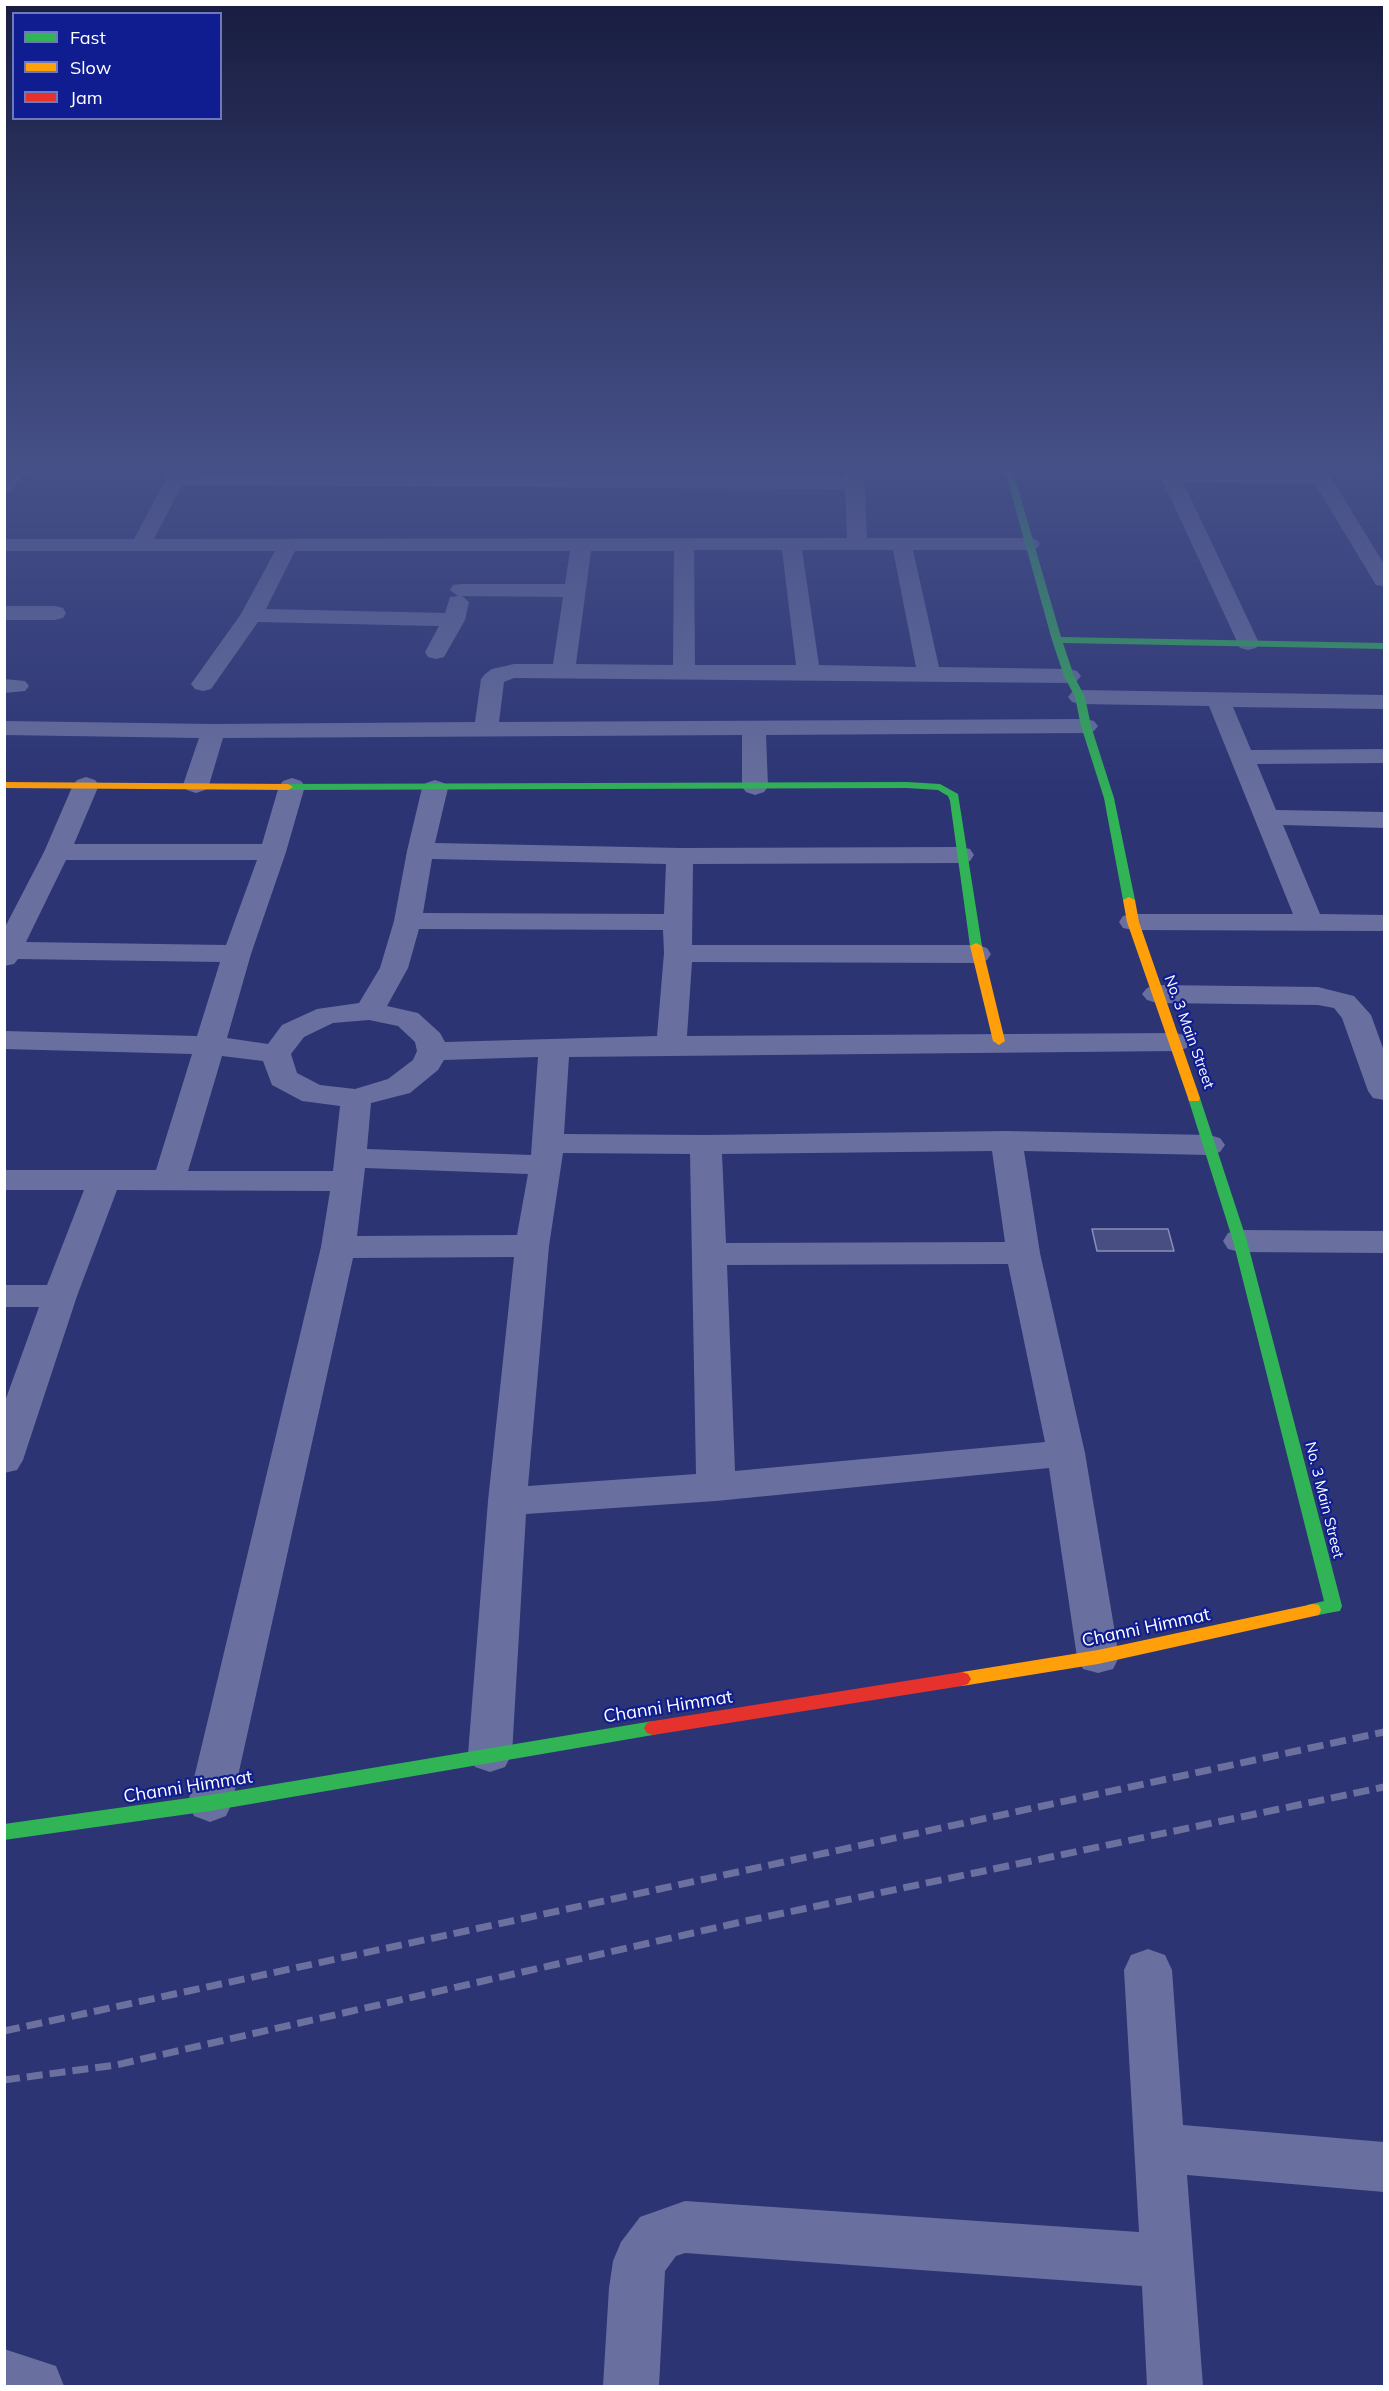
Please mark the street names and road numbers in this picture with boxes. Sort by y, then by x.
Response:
street label: No. 3 Main Street [1160,973,1218,1091]
street label: No. 3 Main Street [1301,1440,1347,1560]
street label: Channi Himmat [1080,1604,1212,1652]
street label: Channi Himmat [602,1686,734,1728]
street label: Channi Himmat [122,1766,254,1808]

